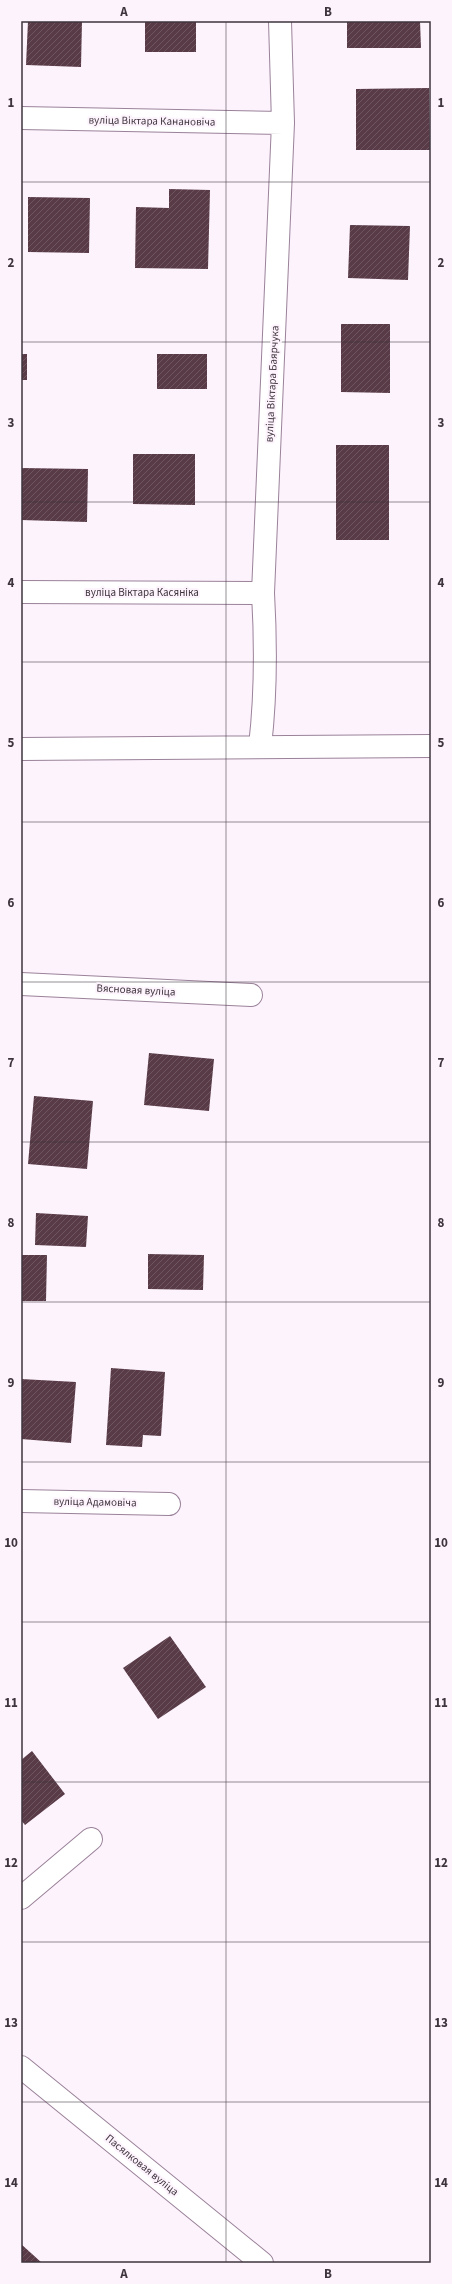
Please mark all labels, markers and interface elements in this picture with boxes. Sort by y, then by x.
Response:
text: A [119,3,128,21]
text: B [324,3,332,21]
text: 1 [8,94,15,112]
text: 1 [438,94,445,112]
street label: вуліца Віктара Канановіча [88,112,216,130]
text: 2 [8,254,15,272]
text: 2 [438,254,445,272]
street label: вуліца Віктара Баярчука [261,325,283,443]
text: 3 [8,414,15,432]
text: 3 [438,414,445,432]
text: 4 [8,574,15,592]
text: 4 [438,574,445,592]
street label: вуліца Віктара Касяніка [85,585,199,600]
text: 5 [8,734,15,752]
text: 5 [438,734,445,752]
text: 6 [8,894,15,912]
text: 6 [438,894,445,912]
street label: Вясновая вуліца [96,980,176,1000]
text: 7 [8,1054,15,1072]
text: 7 [438,1054,445,1072]
text: 8 [8,1214,15,1232]
text: 8 [438,1214,445,1232]
text: 9 [8,1374,15,1392]
text: 9 [438,1374,445,1392]
street label: вуліца Адамовіча [53,1494,137,1510]
text: 10 [4,1534,18,1552]
text: 10 [434,1534,448,1552]
text: 11 [4,1694,18,1712]
text: 11 [434,1694,448,1712]
text: 12 [4,1854,18,1872]
text: 12 [434,1854,448,1872]
text: 13 [4,2014,18,2032]
text: 13 [434,2014,448,2032]
street label: Пасялковая вуліца [102,2131,182,2199]
text: 14 [4,2174,18,2192]
text: 14 [434,2174,448,2192]
text: A [119,2265,128,2283]
text: B [324,2265,332,2283]

